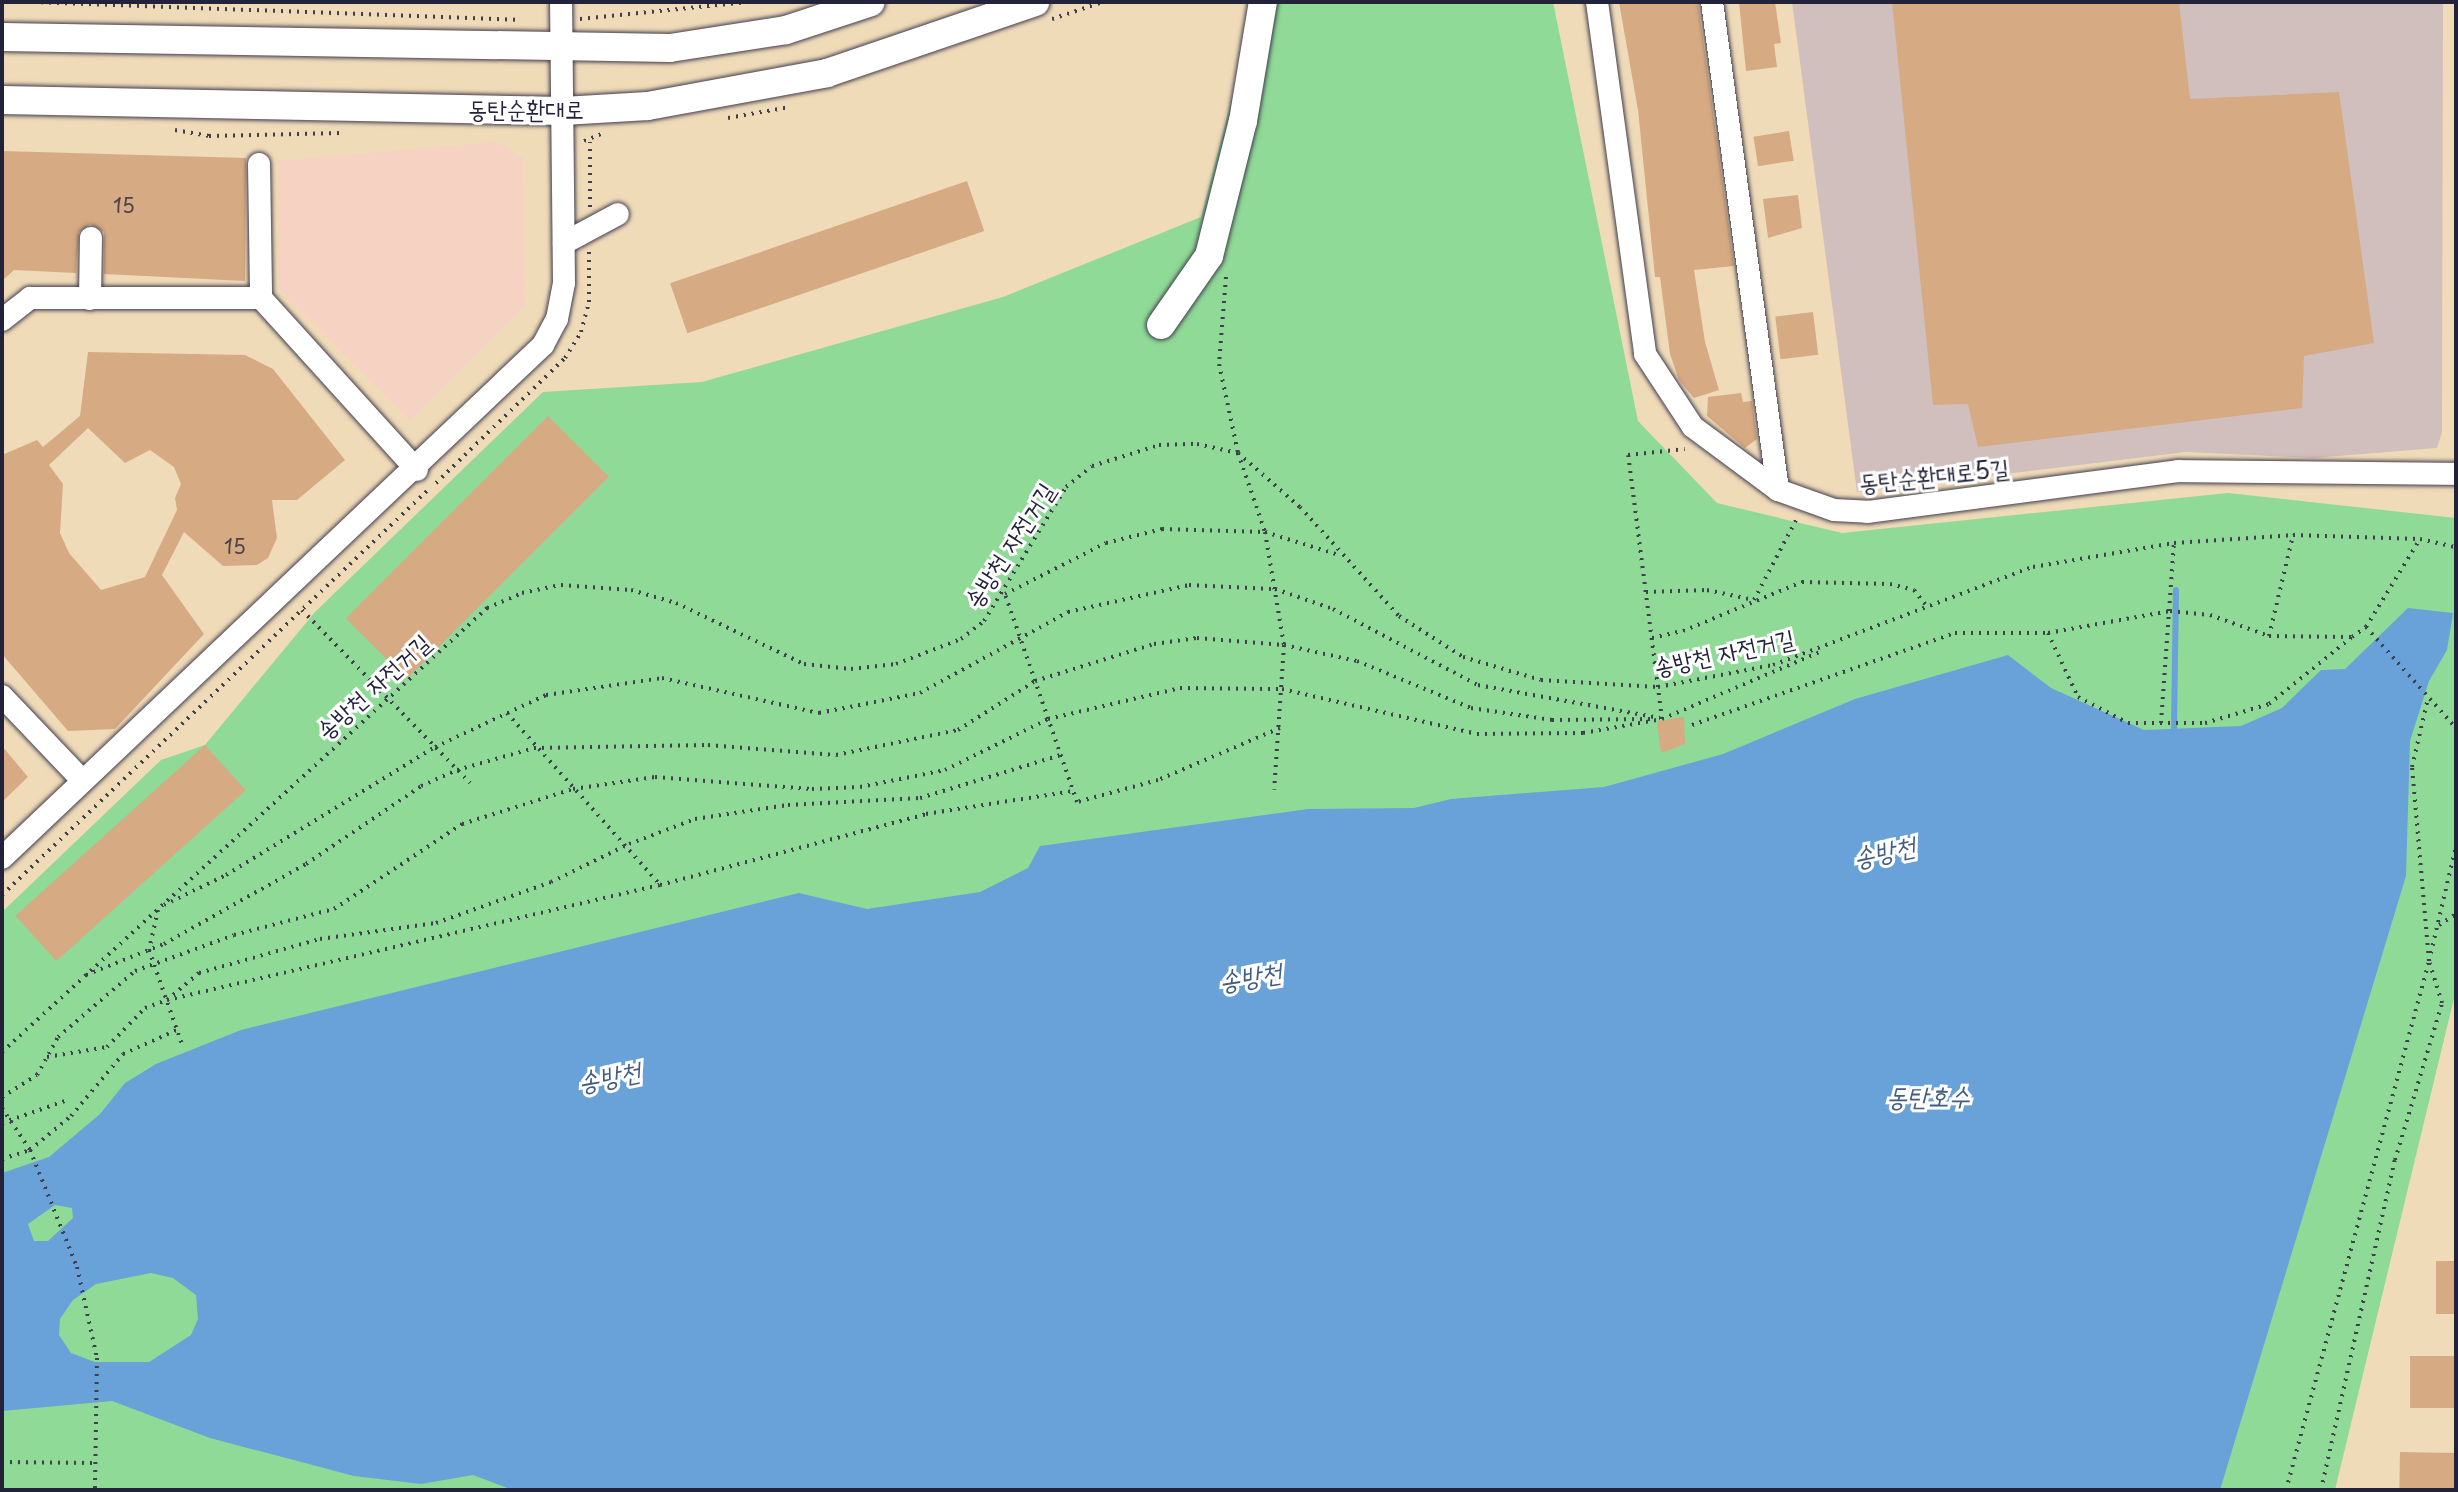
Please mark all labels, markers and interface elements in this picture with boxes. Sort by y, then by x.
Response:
street label: 동탄순환대로 [468,95,584,123]
house number: 15 [113,193,135,217]
street label: 동탄순환대로5길 [1858,453,2010,497]
street label: 송방천 자전거길 [958,477,1060,613]
house number: 15 [224,534,246,558]
street label: 송방천 자전거길 [1651,623,1797,681]
street label: 송방천 자전거길 [310,627,436,745]
water label: 송방천 [1850,829,1918,873]
water label: 송방천 [1217,956,1283,996]
water label: 송방천 [575,1055,643,1097]
water label: 동탄호수 [1886,1080,1970,1112]

